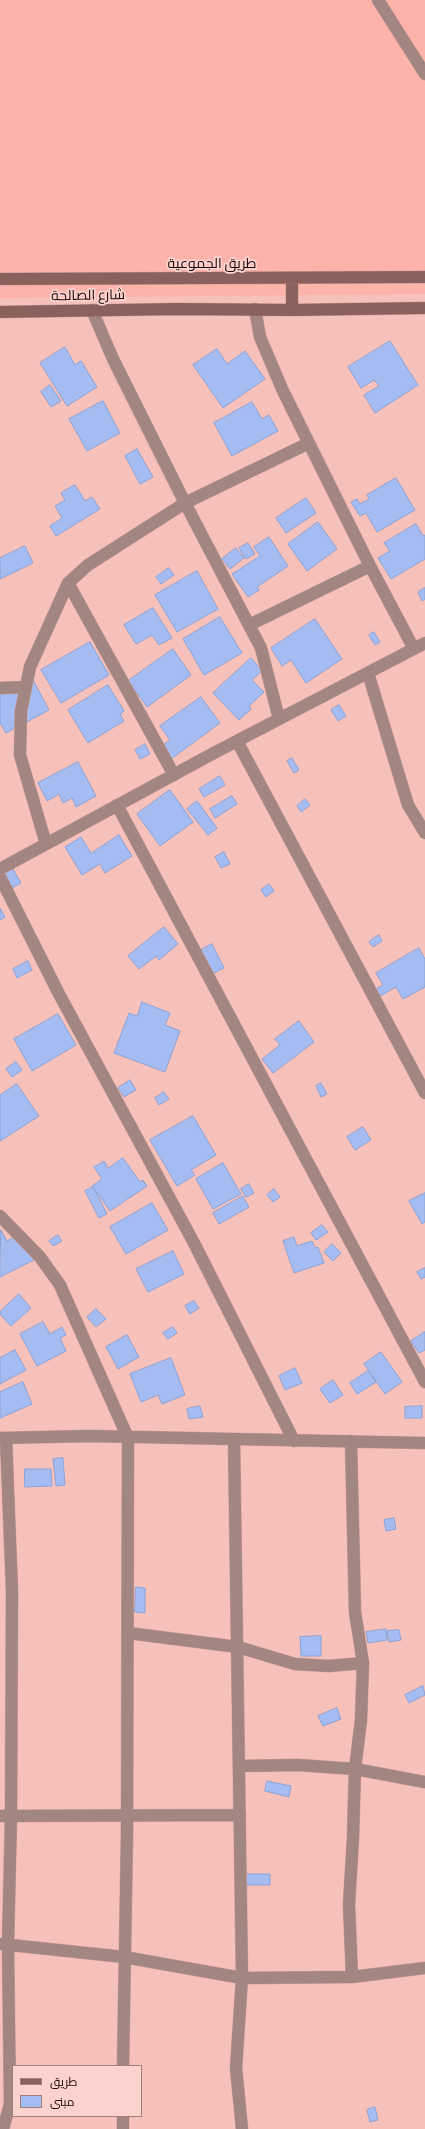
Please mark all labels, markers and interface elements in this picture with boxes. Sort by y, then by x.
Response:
street label: طريق الجموعية [168,255,256,271]
street label: شارع الصالحة [51,286,125,304]
legend [12,2065,142,2117]
text: طريق [50,2074,77,2088]
text: مبنى [50,2094,75,2108]

